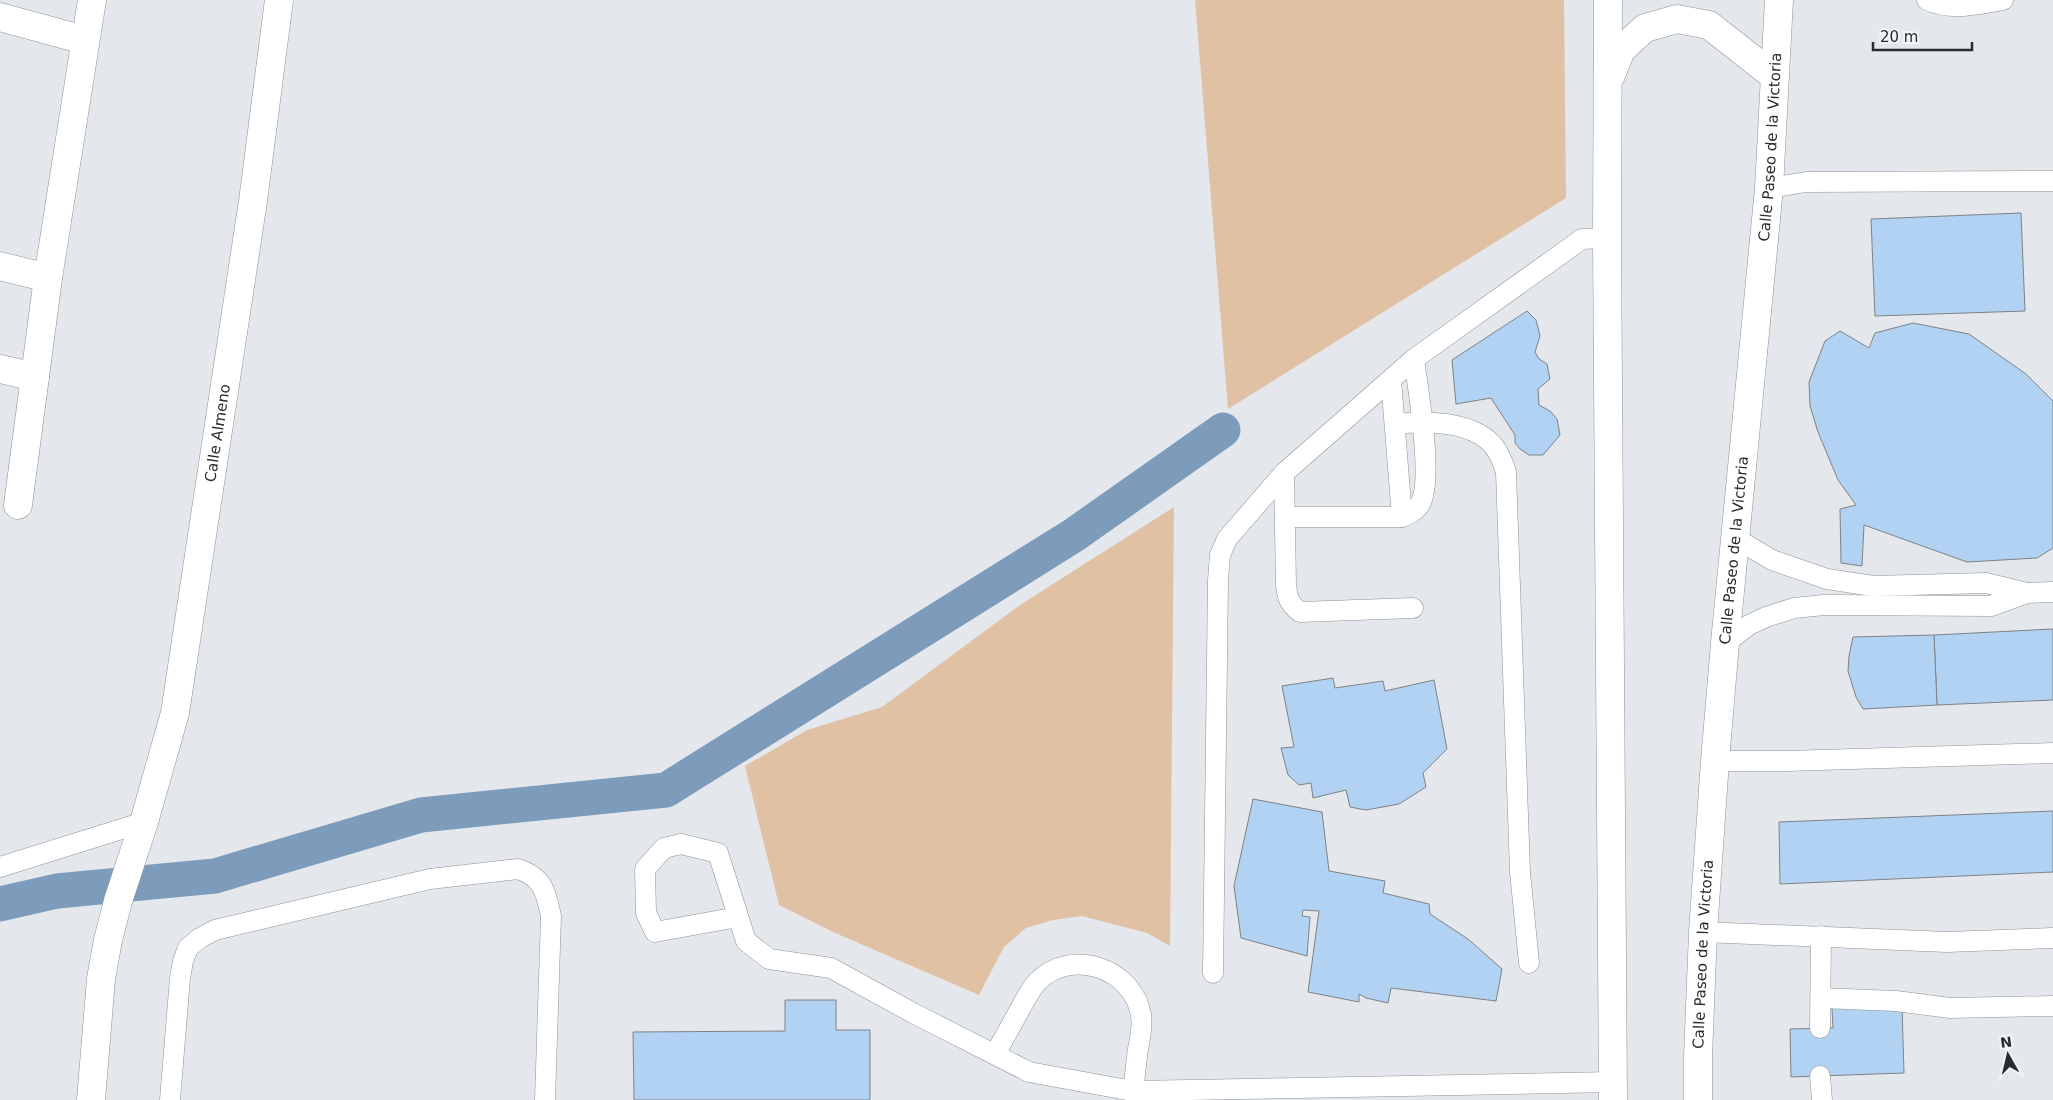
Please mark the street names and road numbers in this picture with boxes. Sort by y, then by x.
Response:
street label: Calle Paseo de la Victoria [1755,52,1785,242]
street label: Calle Almeno [201,383,234,483]
street label: Calle Paseo de la Victoria [1716,455,1752,645]
street label: Calle Paseo de la Victoria [1689,859,1717,1049]

